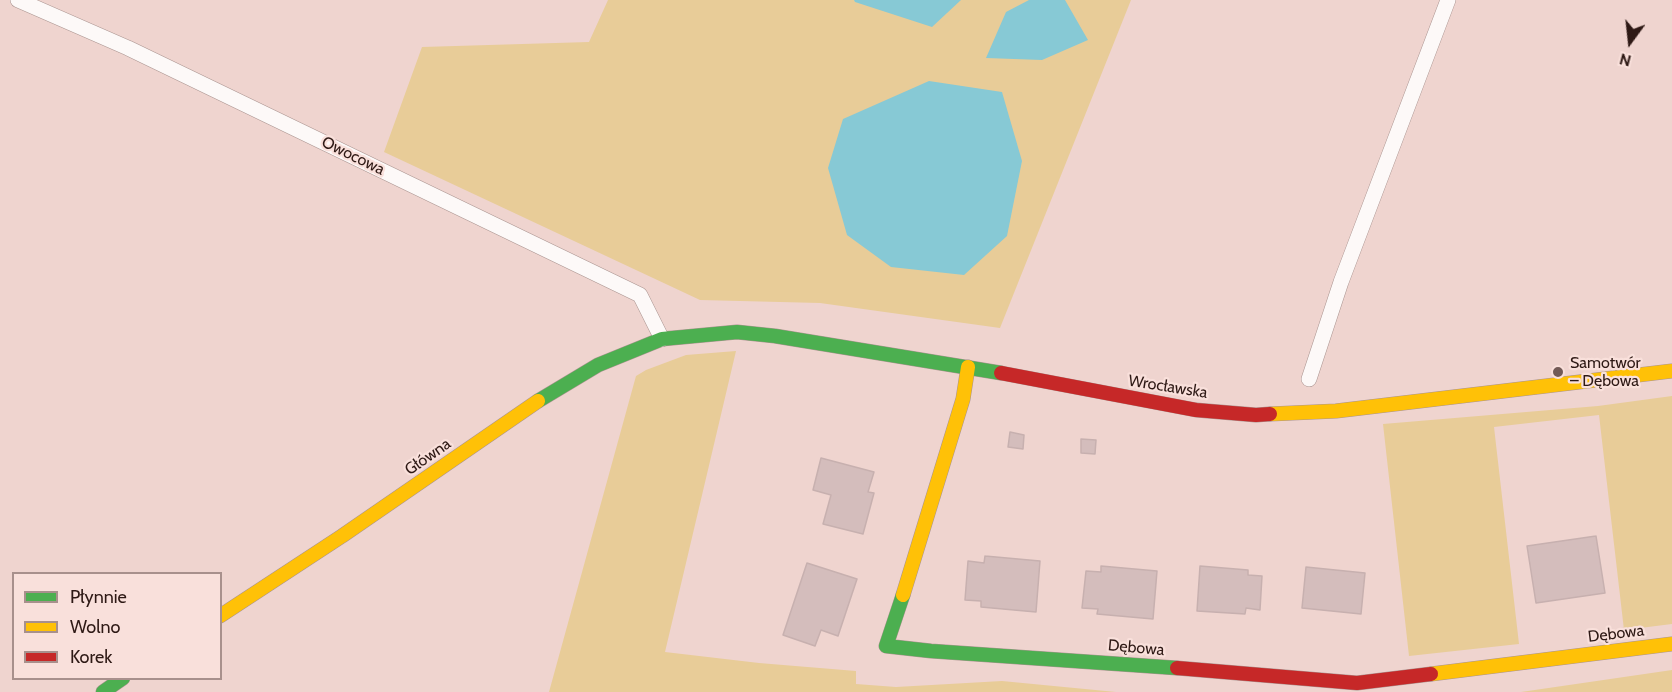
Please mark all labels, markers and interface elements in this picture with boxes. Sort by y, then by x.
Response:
north arrow [1600,12,1660,72]
text: N [1617,49,1633,71]
street label: Owocowa [318,133,388,179]
place label: Samotwór – Dębowa [1570,353,1641,391]
marker: Samotwór – Dębowa [1551,365,1565,379]
street label: Wrocławska [1127,371,1209,403]
street label: Główna [401,434,455,480]
legend [12,572,222,680]
text: Płynnie [70,586,127,608]
text: Wolno [70,616,120,638]
street label: Dębowa [1587,621,1645,647]
street label: Dębowa [1107,636,1165,660]
text: Korek [70,646,112,668]

